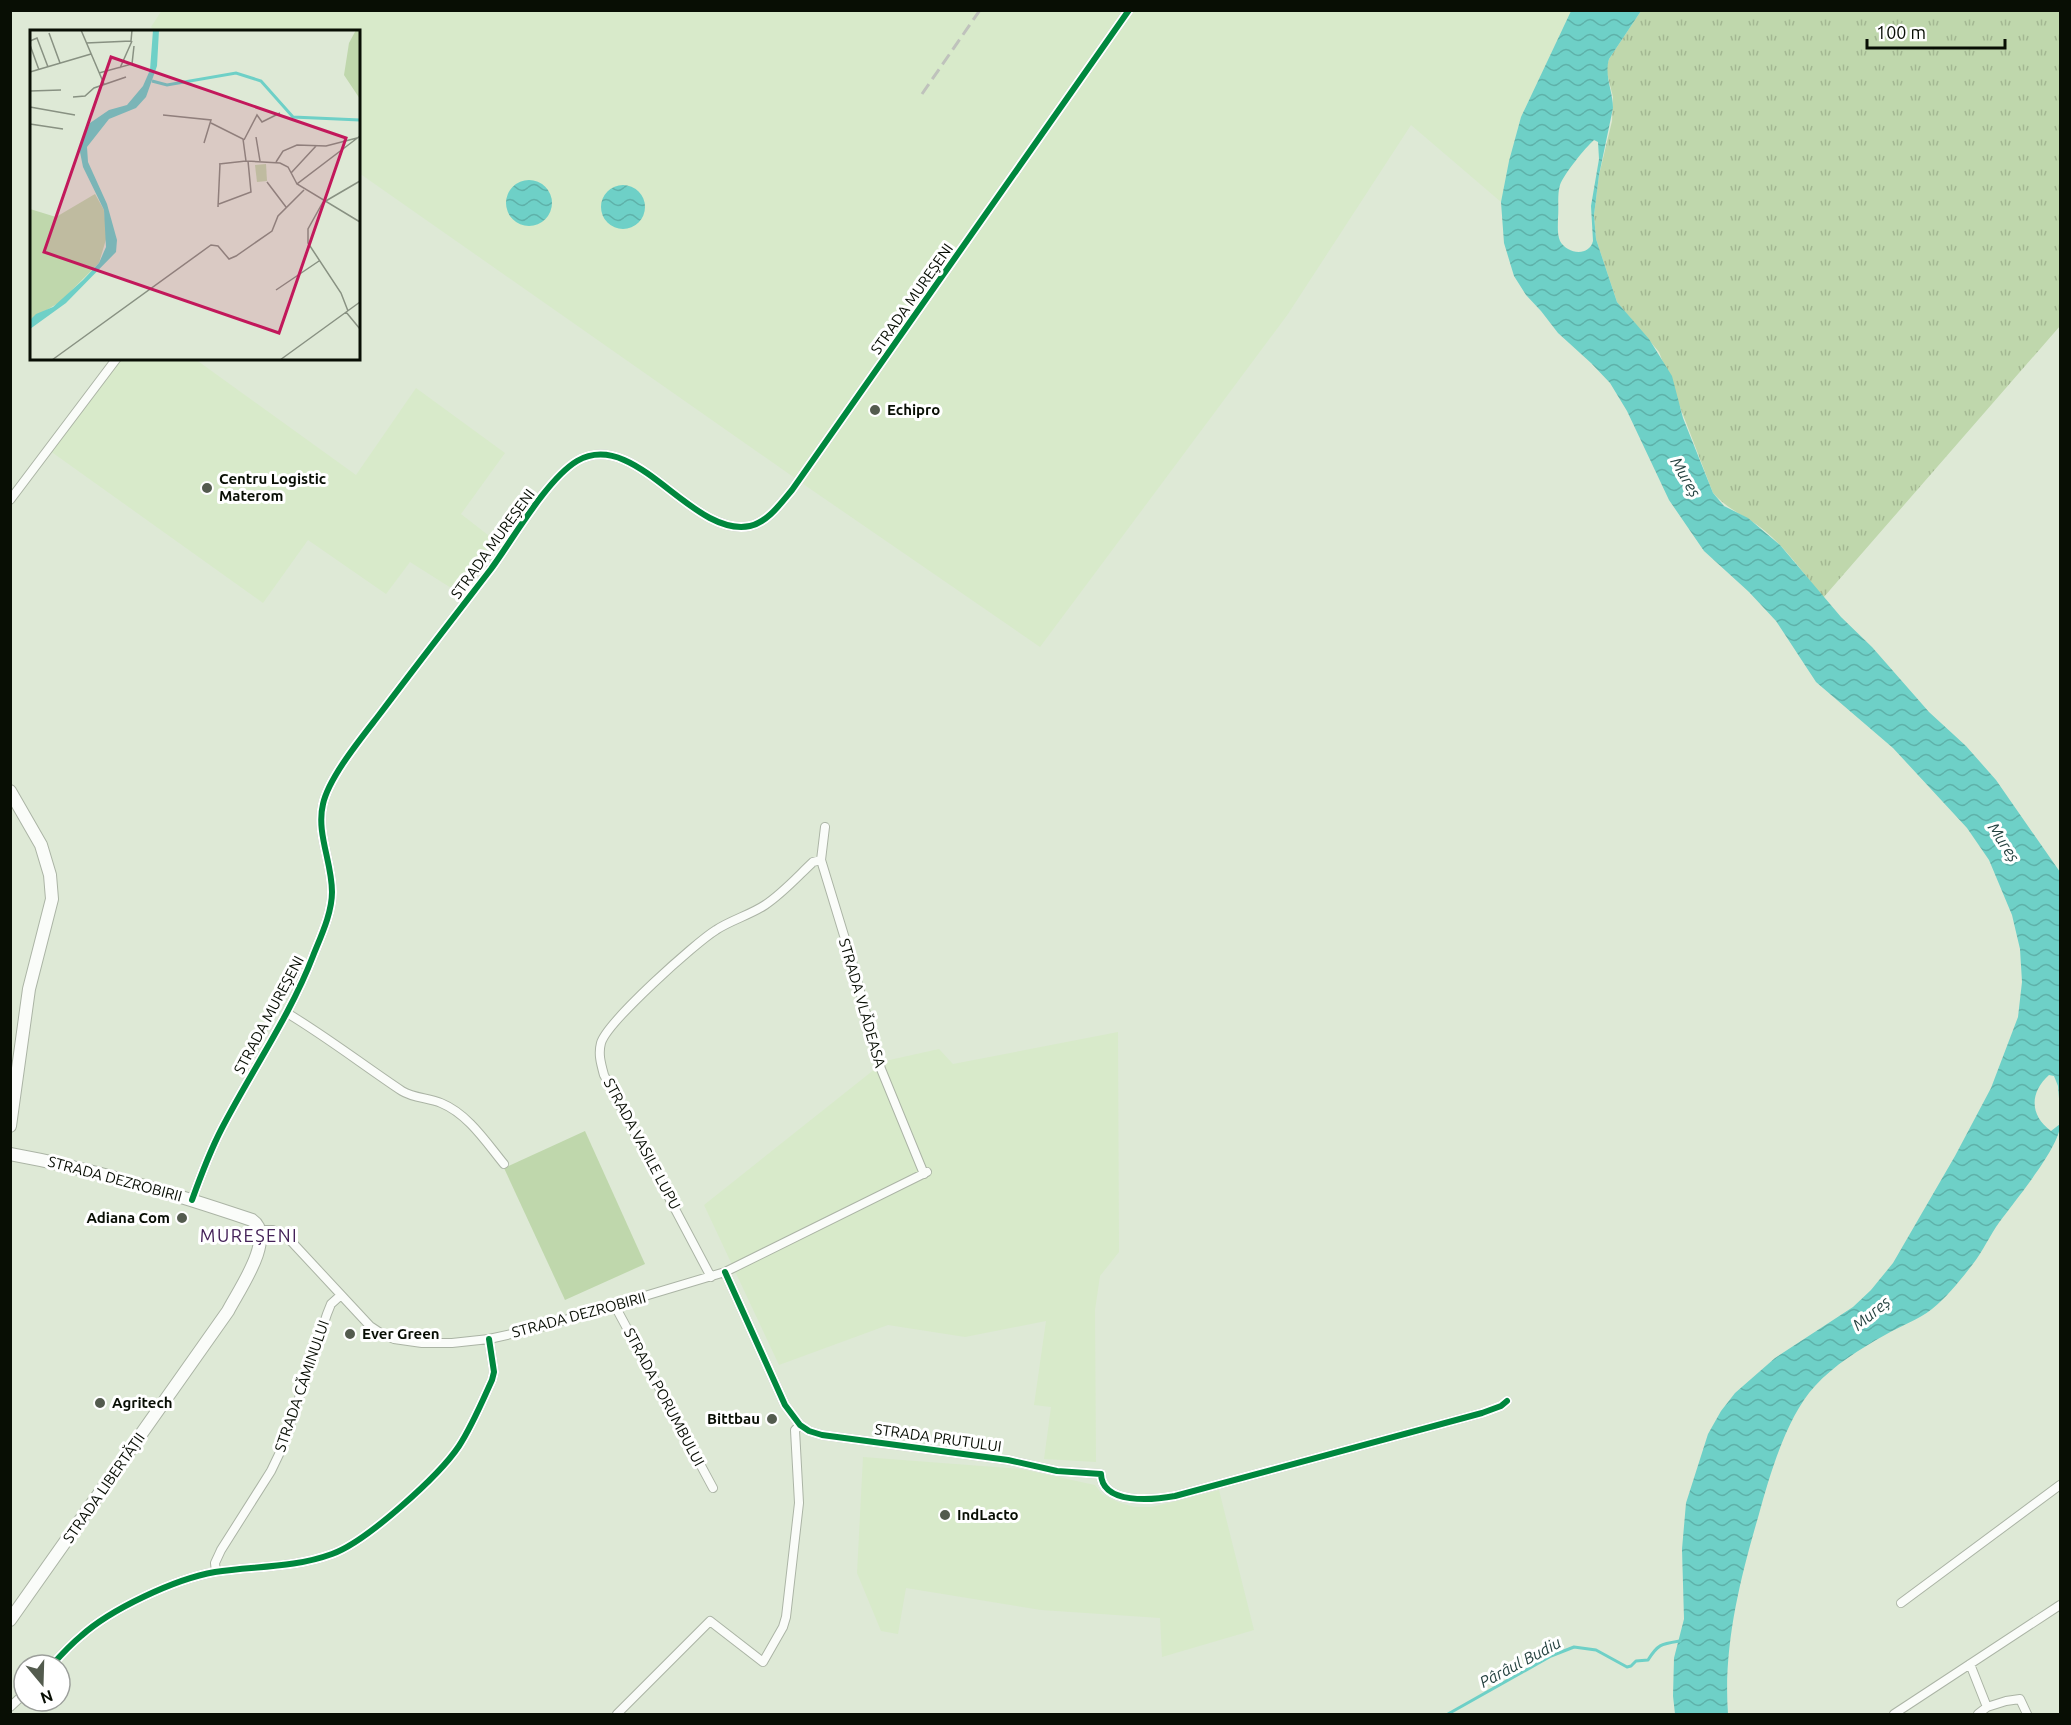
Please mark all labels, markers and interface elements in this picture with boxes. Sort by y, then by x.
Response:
scale bar [1867,12,2005,50]
text: 100 m [1876,22,1926,42]
inset map [30,30,360,360]
street label: STRADA MUREȘENI [867,240,956,357]
place label: Echipro [887,401,940,418]
marker: Echipro [868,403,882,417]
water label: Mureș [1667,454,1705,500]
place label: Centru Logistic Materom [219,470,326,504]
marker: Centru Logistic Materom [200,481,214,495]
street label: STRADA MUREȘENI [447,486,538,602]
water label: Mureș [1985,819,2023,865]
street label: STRADA VLĂDEASA [836,936,889,1070]
street label: STRADA MUREȘENI [230,953,307,1077]
street label: STRADA VASILE LUPU [601,1075,684,1212]
street label: STRADA DEZROBIRII [46,1152,184,1205]
place label: Adiana Com [86,1209,170,1226]
marker: Adiana Com [175,1211,189,1225]
district label: MUREȘENI [200,1225,298,1245]
street label: STRADA DEZROBIRII [510,1288,648,1341]
water label: Mureș [1849,1292,1894,1334]
street label: STRADA CĂMINULUI [271,1318,332,1454]
place label: Ever Green [362,1325,440,1342]
street label: STRADA PORUMBULUI [621,1325,708,1469]
marker: Ever Green [343,1327,357,1341]
place label: Agritech [112,1394,173,1411]
marker: Agritech [93,1396,107,1410]
place label: Bittbau [707,1410,760,1427]
marker: Bittbau [765,1412,779,1426]
street label: STRADA PRUTULUI [873,1420,1003,1455]
street label: STRADA LIBERTĂȚII [59,1429,148,1546]
place label: IndLacto [957,1506,1018,1523]
marker: IndLacto [938,1508,952,1522]
water label: Pârâul Budiu [1476,1633,1564,1691]
north arrow [12,1653,72,1713]
text: N [38,1687,55,1708]

